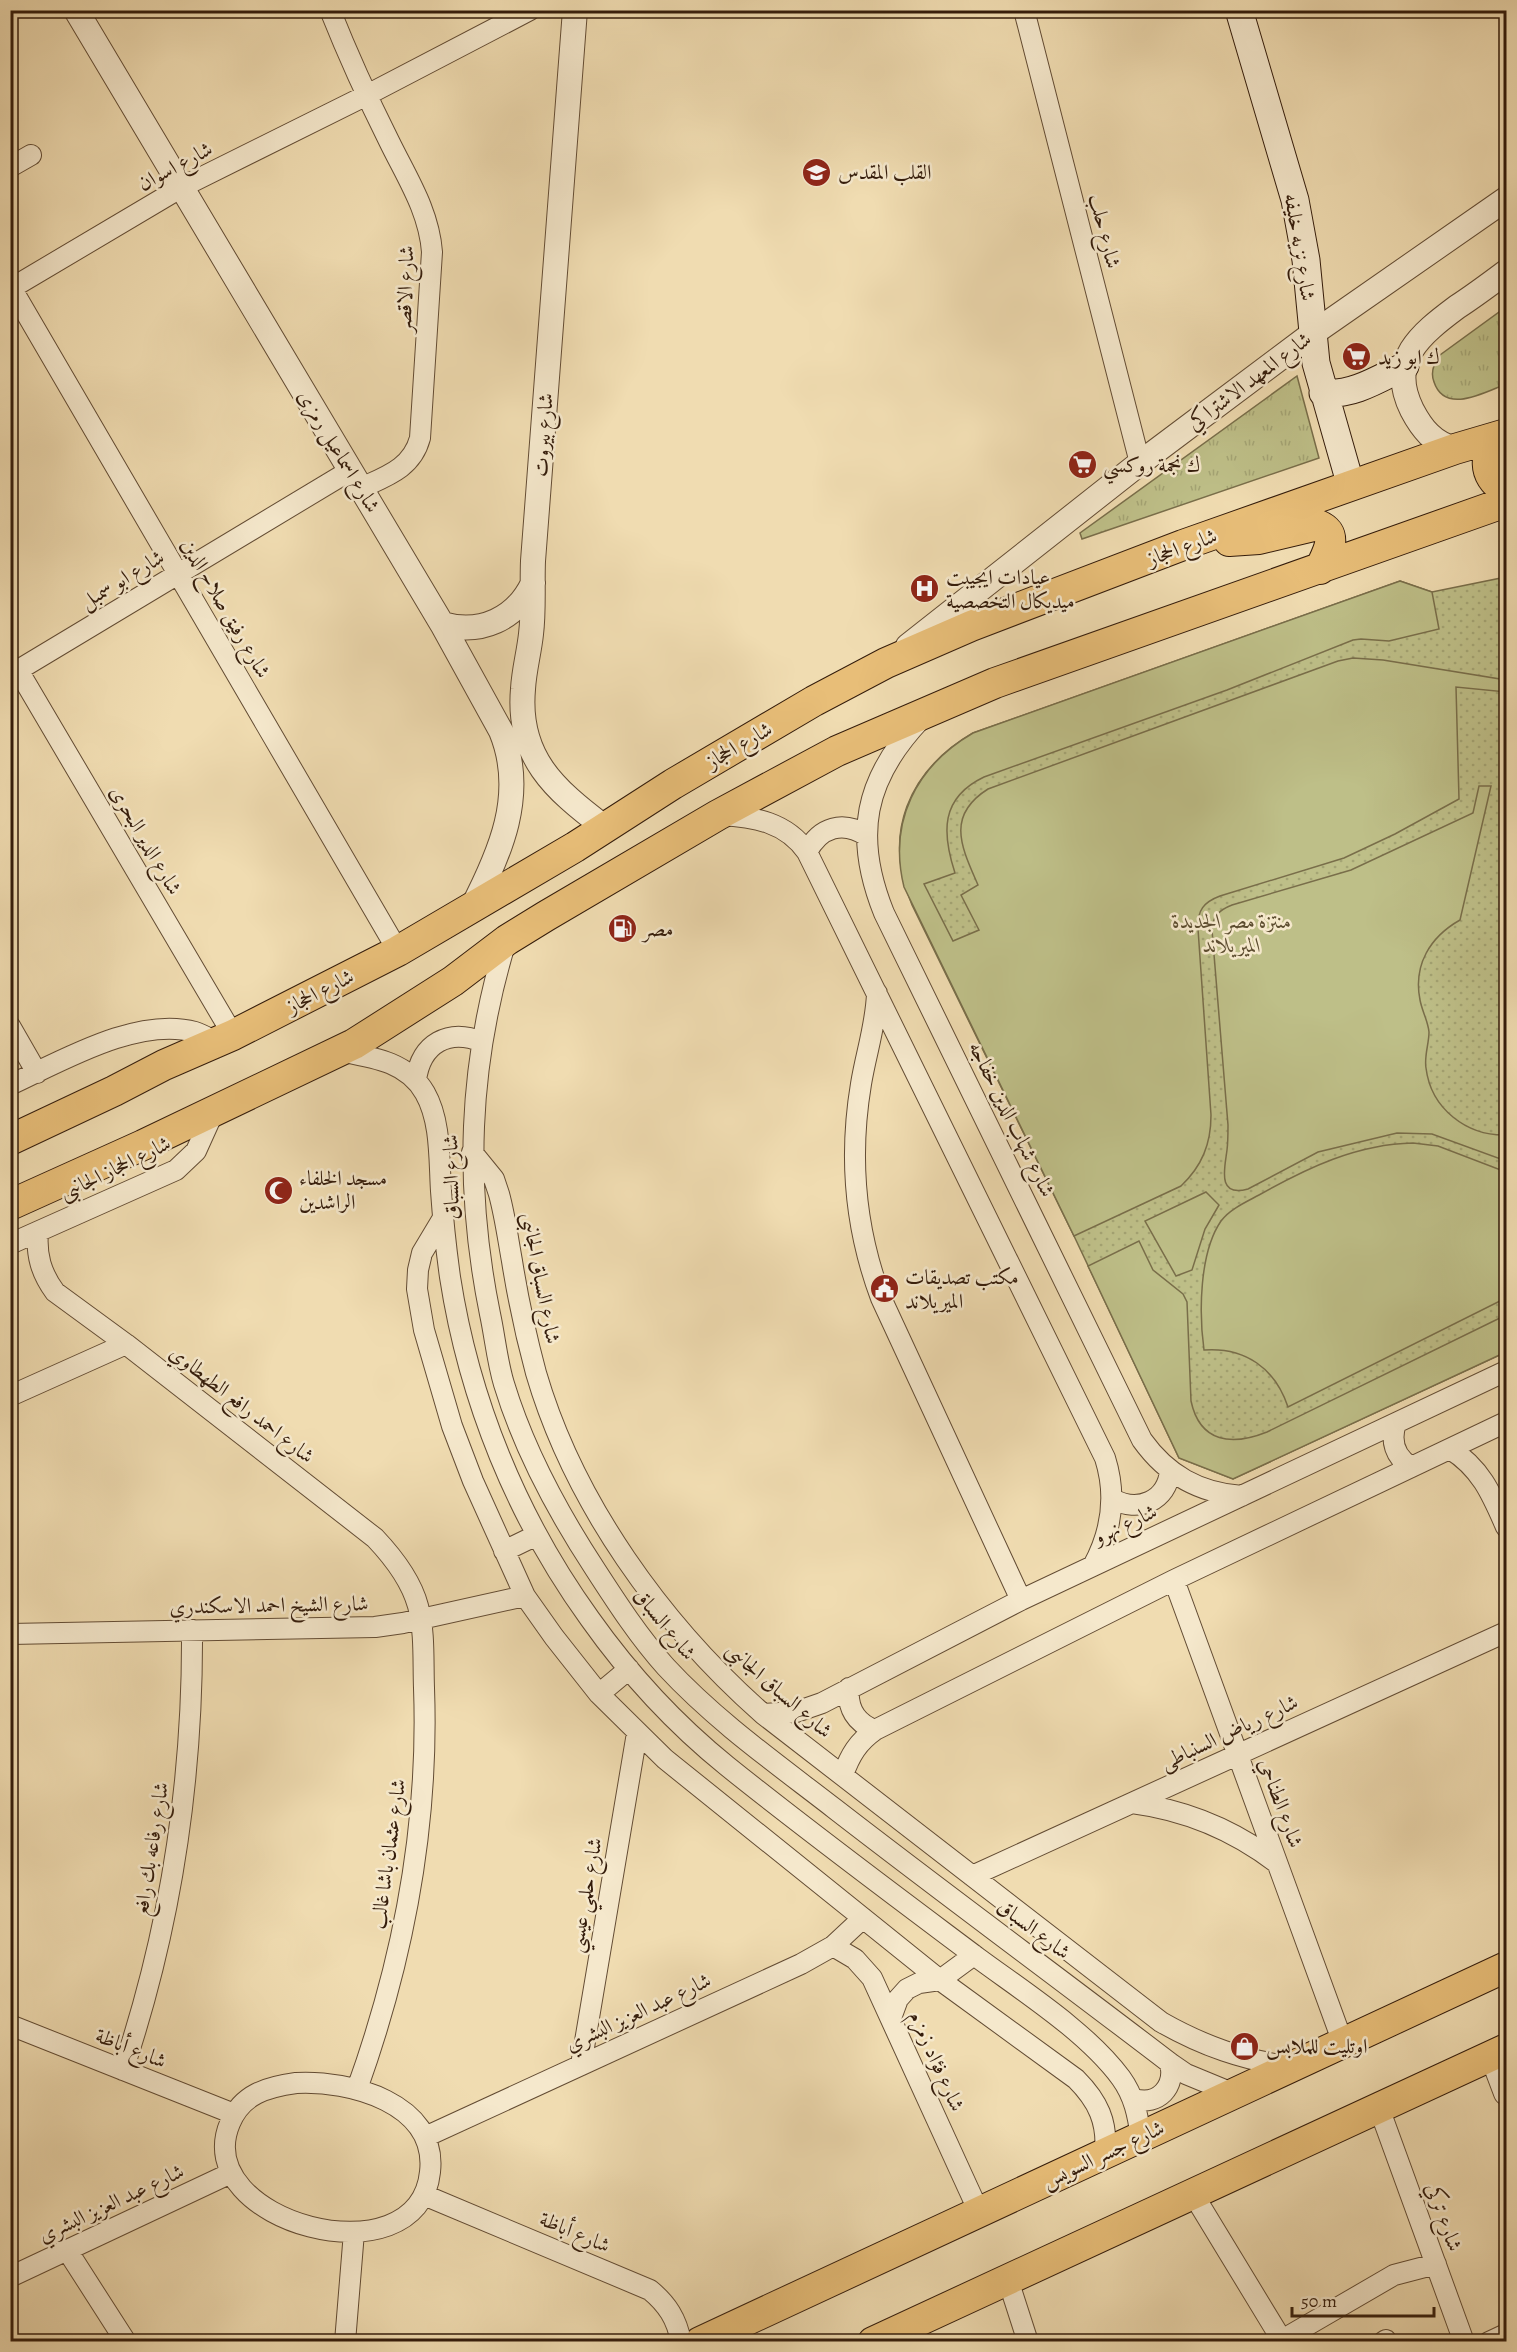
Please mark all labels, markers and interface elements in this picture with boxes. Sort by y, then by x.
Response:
street label: شارع اسوان [133,135,219,201]
school or university icon: القلب المقدس [801,156,833,188]
place label: القلب المقدس [838,158,932,186]
street label: شارع حلب [1078,191,1128,272]
street label: شارع نزيه خليفه [1274,191,1322,303]
street label: شارع الاقصر [389,245,425,335]
street label: شارع المعهد الاشتراكي [1181,325,1319,440]
supermarket icon: ك ابو زيد [1341,341,1373,373]
place label: ك ابو زيد [1378,343,1440,371]
street label: شارع اسماعيل رمزى [288,384,387,520]
street label: شارع بيروت [526,392,564,478]
supermarket icon: ك نجمة روكسي [1066,449,1098,481]
place label: ك نجمة روكسي [1103,451,1200,485]
street label: شارع الحجاز [1141,521,1222,577]
street label: شارع رفيق صلاح الدين [170,533,277,686]
street label: شارع ابو سمبل [75,543,172,619]
place label: عيادات ايجيبت ميديكال التخصصية [946,563,1075,615]
hospital icon: عيادات ايجيبت ميديكال التخصصية [909,573,941,605]
street label: شارع الحجاز [699,715,779,780]
street label: شارع الدير البحرى [100,780,189,902]
park label: منتزة مصر الجديدة الميريلاند [1171,907,1292,959]
fuel station icon: مصر [606,913,638,945]
place label: مصر [641,915,674,943]
street label: شارع الحجاز [280,962,360,1024]
street label: شارع شهاب الدين خفاجه [959,1037,1062,1203]
street label: شارع الحجاز الجانبى [55,1129,177,1211]
street label: شارع السباق [436,1134,470,1220]
place label: مسجد الخلفاء الراشدين [299,1164,387,1216]
mosque icon: مسجد الخلفاء الراشدين [262,1174,294,1206]
street label: شارع السباق الجانبى [511,1210,567,1347]
place label: مكتب تصديقات الميريلاند [905,1263,1019,1315]
public building icon: مكتب تصديقات الميريلاند [868,1273,900,1305]
street label: شارع احمد رافع الطهطاوي [161,1338,320,1473]
street label: شارع نهرو [1087,1497,1163,1555]
street label: شارع السباق [624,1582,703,1668]
street label: شارع الشيخ احمد الاسكندري [169,1589,369,1626]
street label: شارع السباق الجانبى [717,1636,838,1747]
street label: شارع رياض السنباطى [1155,1688,1304,1780]
street label: شارع الطناحي [1248,1754,1310,1853]
street label: شارع عثمان باشا غالب [364,1777,416,1931]
street label: شارع رفاعه بك رافع [127,1780,180,1919]
street label: شارع حلمي عيسي [561,1835,615,1956]
street label: شارع السباق [989,1892,1076,1969]
street label: شارع عبد العزيز البشري [561,1966,717,2062]
street label: شارع فؤاد زمزم [899,2006,972,2117]
street label: شارع أباظة [90,2020,171,2079]
shop icon: اوتليت للملابس [1229,2030,1261,2062]
place label: اوتليت للملابس [1266,2032,1368,2060]
street label: شارع جسر السويس [1037,2113,1170,2198]
street label: شارع عبد العزيز البشري [34,2157,190,2253]
street label: شارع تركي [1415,2179,1469,2256]
street label: شارع أباظة [534,2204,615,2263]
scale bar [1292,2280,1434,2318]
text: 50 m [1301,2289,1337,2313]

